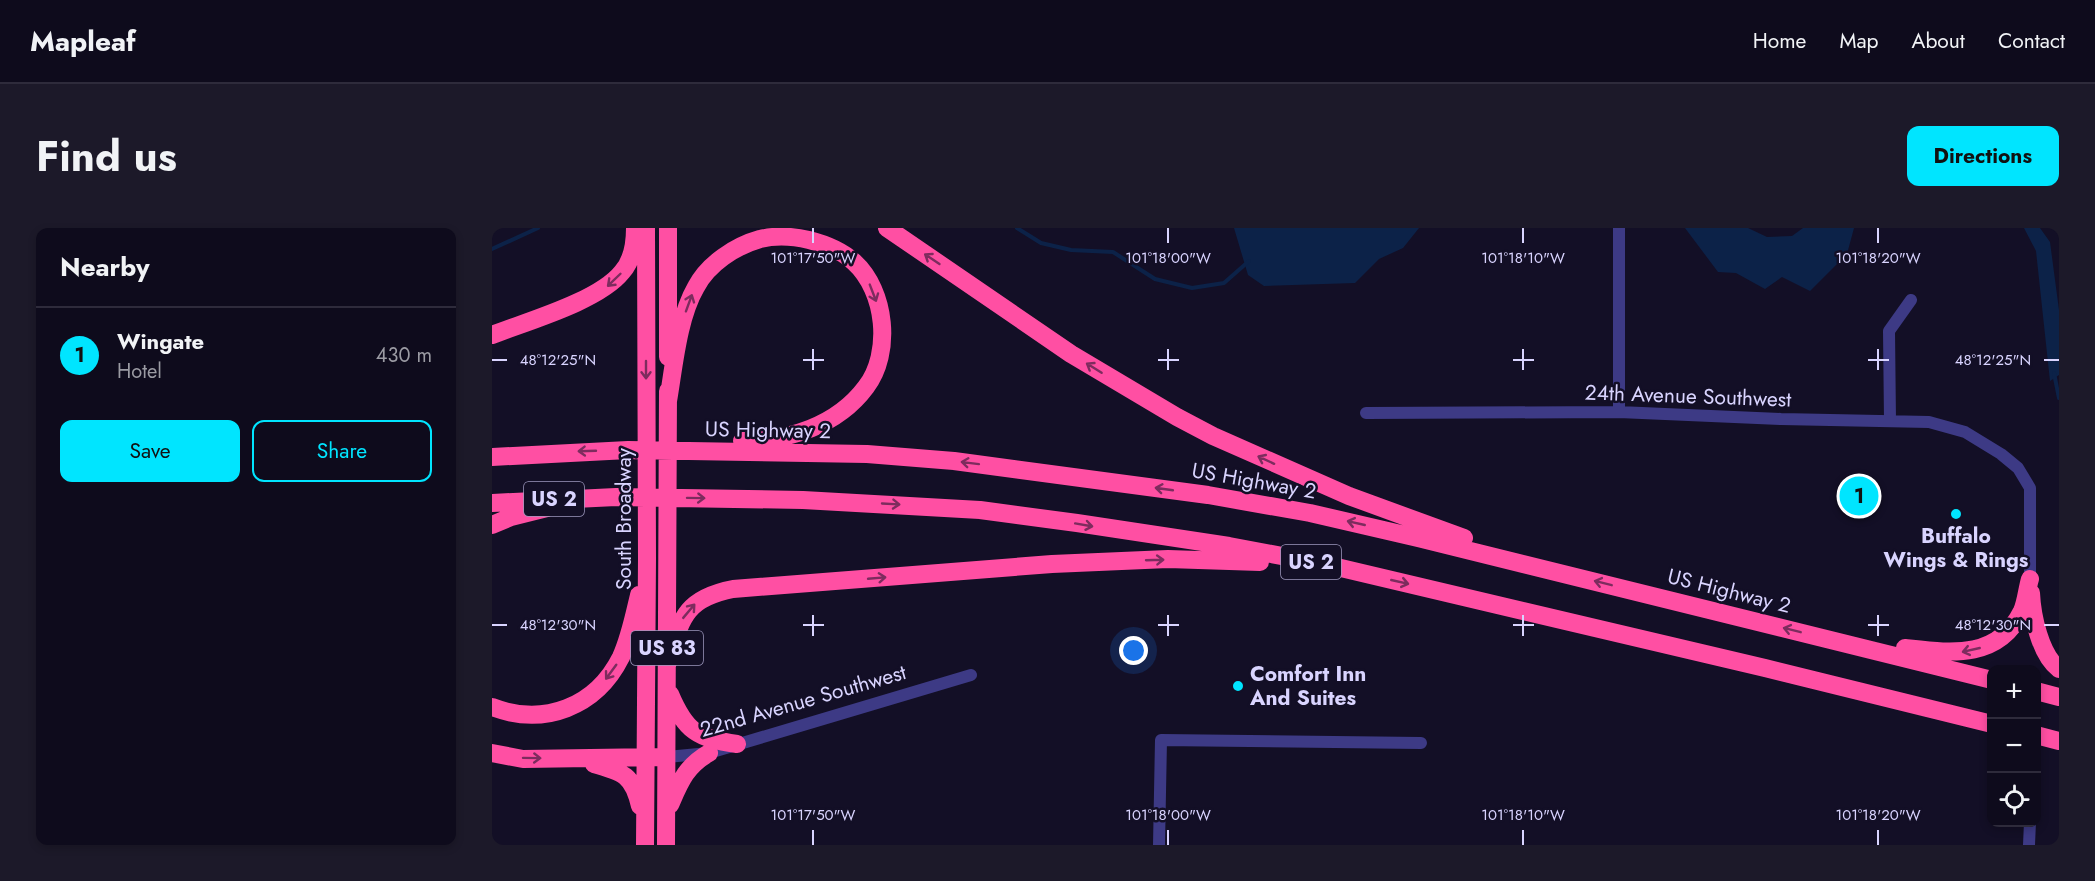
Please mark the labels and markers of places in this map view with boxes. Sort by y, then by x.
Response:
pin: 1 [1840,474,1878,518]
marker: Buffalo Wings & Rings [1949,507,1963,521]
place label: Buffalo Wings & Rings [1884,521,2029,575]
place label: Comfort Inn And Suites [1249,659,1366,713]
marker: Comfort Inn And Suites [1231,679,1245,693]

